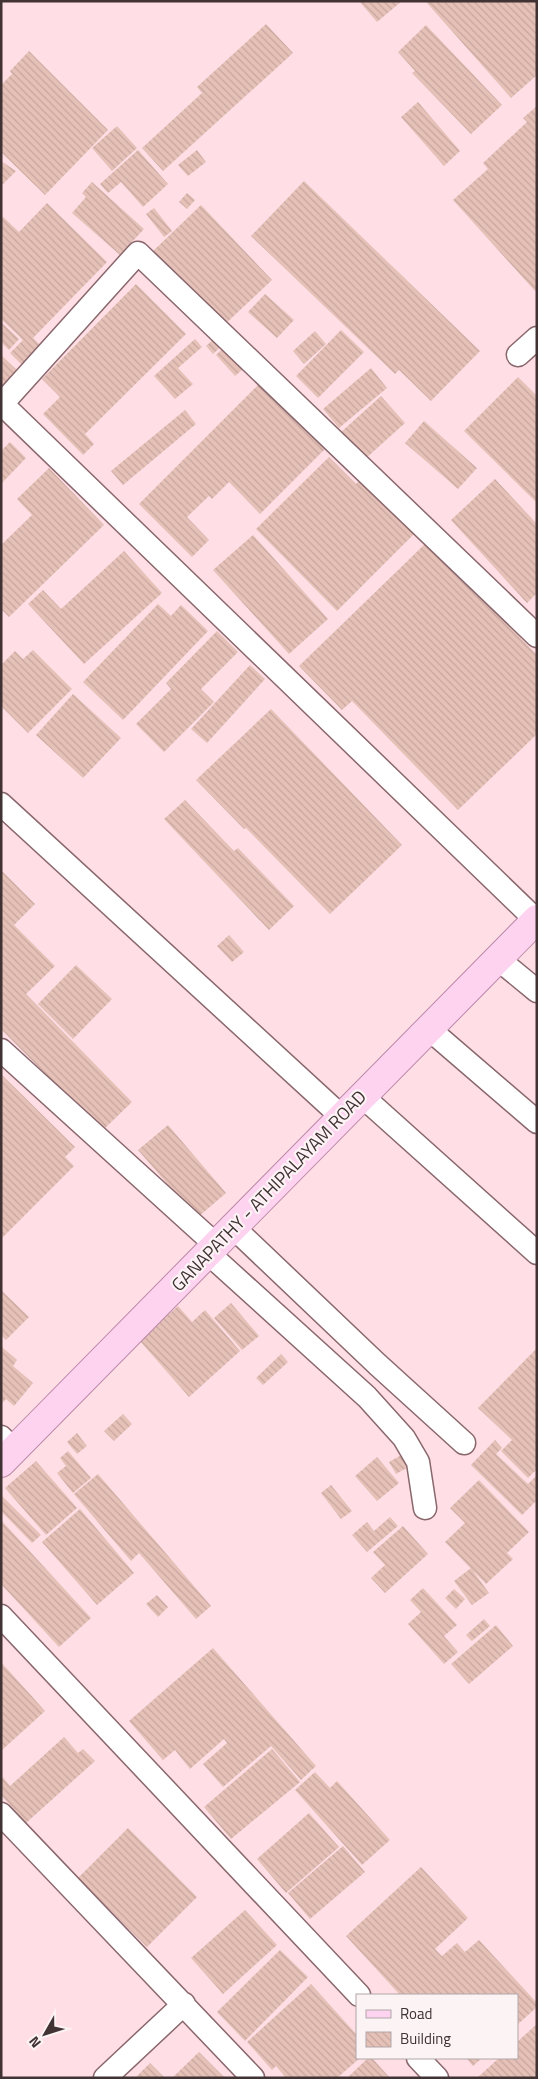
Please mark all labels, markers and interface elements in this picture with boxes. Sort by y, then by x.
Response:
street label: GANAPATHY - ATHIPALAYAM ROAD [165,1084,372,1297]
legend [356,1994,518,2059]
text: Road [400,2002,432,2025]
north arrow [20,2009,70,2059]
text: Building [400,2027,451,2050]
text: N [23,2032,46,2053]

